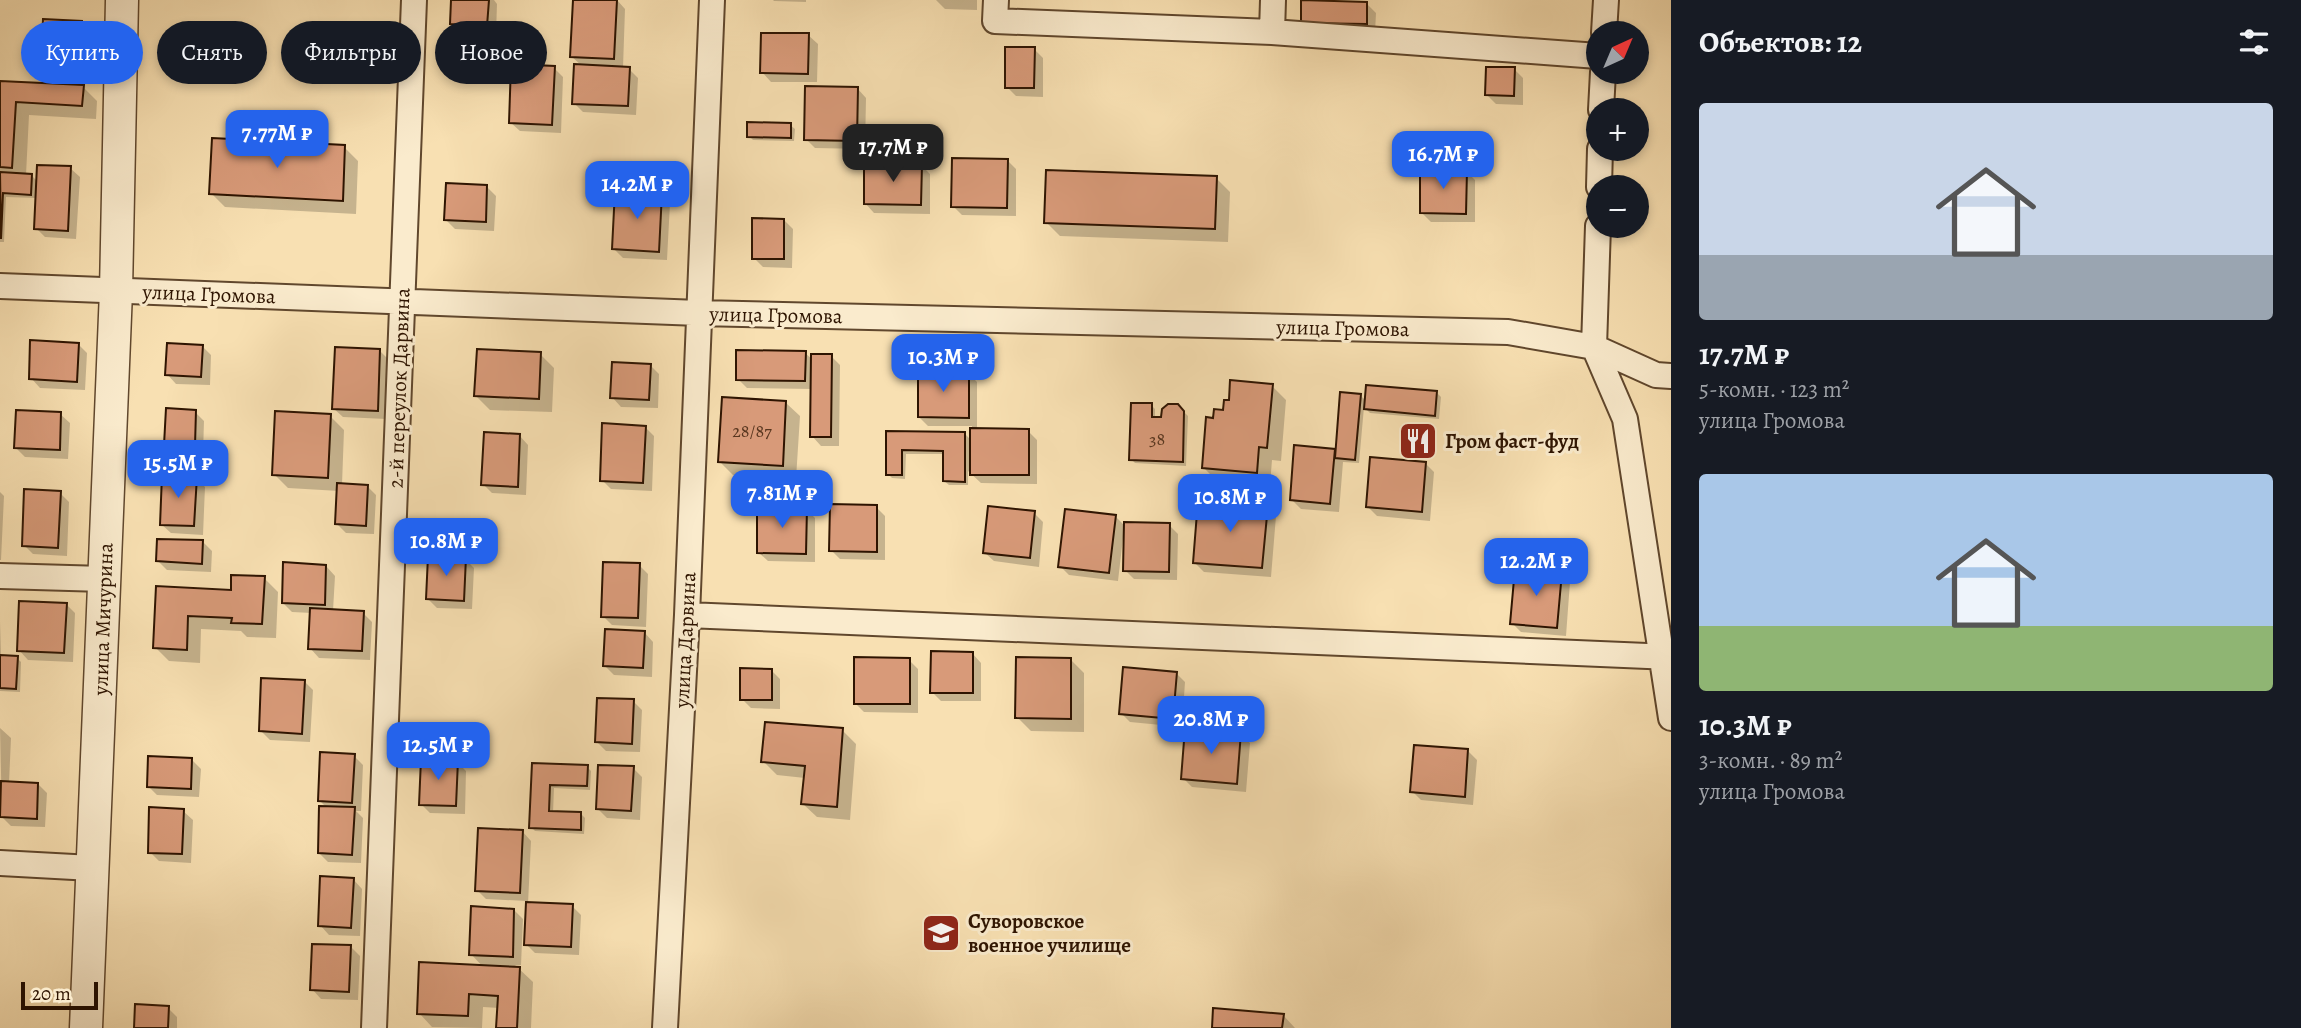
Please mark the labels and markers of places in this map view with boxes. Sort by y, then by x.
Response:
pin: 7.77M ₽ [212,110,342,170]
pin: 17.7M ₽ [828,124,958,184]
pin: 16.7M ₽ [1378,132,1508,191]
pin: 14.2M ₽ [572,162,702,221]
pin: 10.3M ₽ [878,334,1008,394]
restaurant icon: Гром фаст-фуд [1397,420,1439,462]
place label: Гром фаст-фуд [1445,427,1579,455]
pin: 15.5M ₽ [113,440,243,500]
pin: 7.81M ₽ [717,470,847,530]
pin: 10.8M ₽ [1165,475,1295,534]
pin: 10.8M ₽ [381,518,511,578]
pin: 12.2M ₽ [1471,538,1601,598]
pin: 20.8M ₽ [1146,696,1276,756]
pin: 12.5M ₽ [373,722,503,782]
place label: Суворовское военное училище [968,907,1131,959]
school or university icon: Суворовское военное училище [920,912,962,954]

